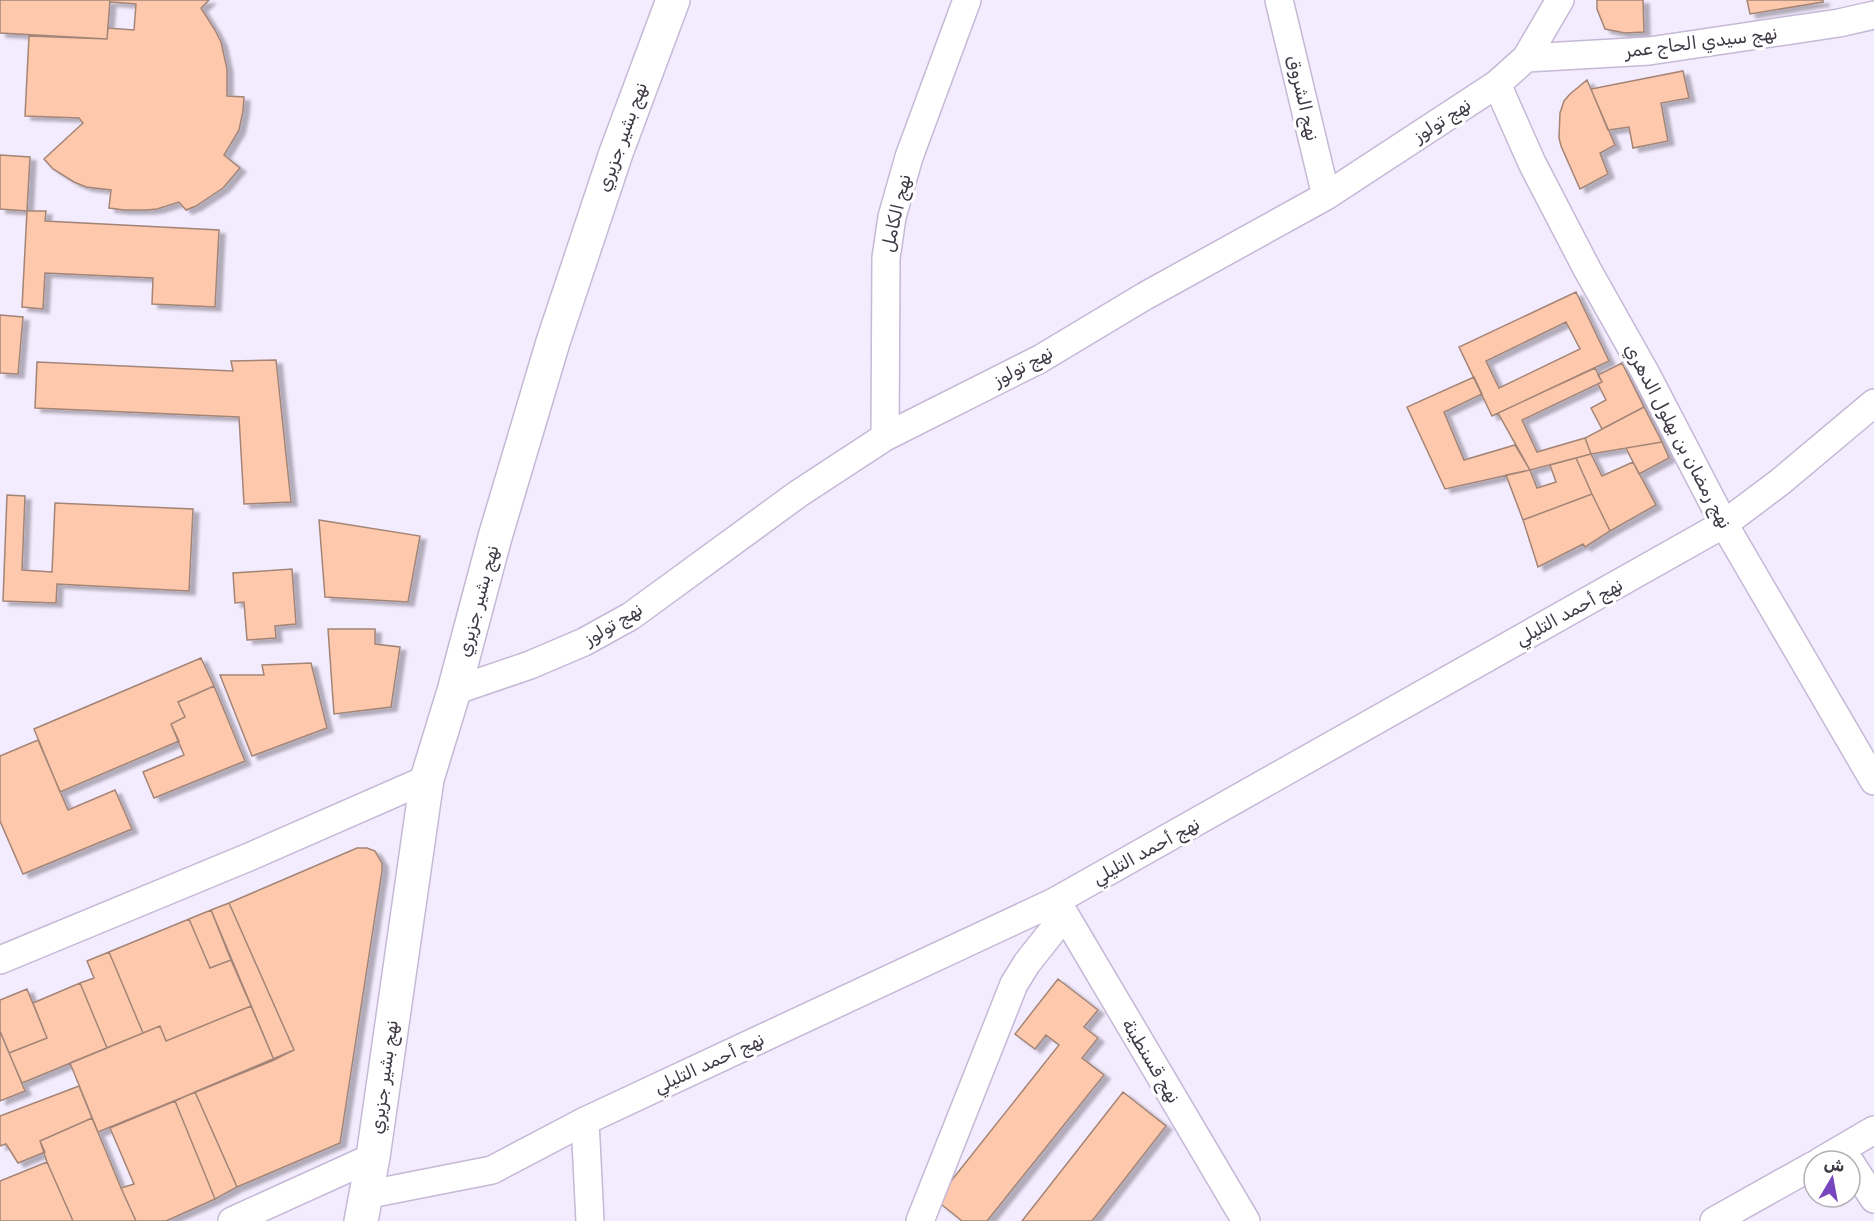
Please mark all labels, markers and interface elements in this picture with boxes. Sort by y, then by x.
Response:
street label: نهج سيدي الحاج عمر [1622,22,1779,63]
street label: نهج الشروق [1281,53,1324,143]
street label: نهج بشير جزيري [592,79,653,195]
street label: نهج تولوز [1408,93,1476,148]
street label: نهج الكامل [876,172,917,254]
street label: نهج رمضان بن بهلول الدهري [1619,340,1736,533]
street label: نهج تولوز [988,341,1057,392]
street label: نهج بشير جزيري [452,543,504,660]
street label: نهج أحمد التليلي [1511,573,1628,652]
street label: نهج تولوز [579,598,647,651]
street label: نهج أحمد التليلي [1088,812,1205,891]
street label: نهج قسنطينة [1116,1015,1185,1108]
street label: نهج بشير جزيري [365,1019,404,1136]
street label: نهج أحمد التليلي [650,1028,769,1100]
north arrow [1802,1149,1862,1209]
text: ش [1823,1154,1846,1176]

